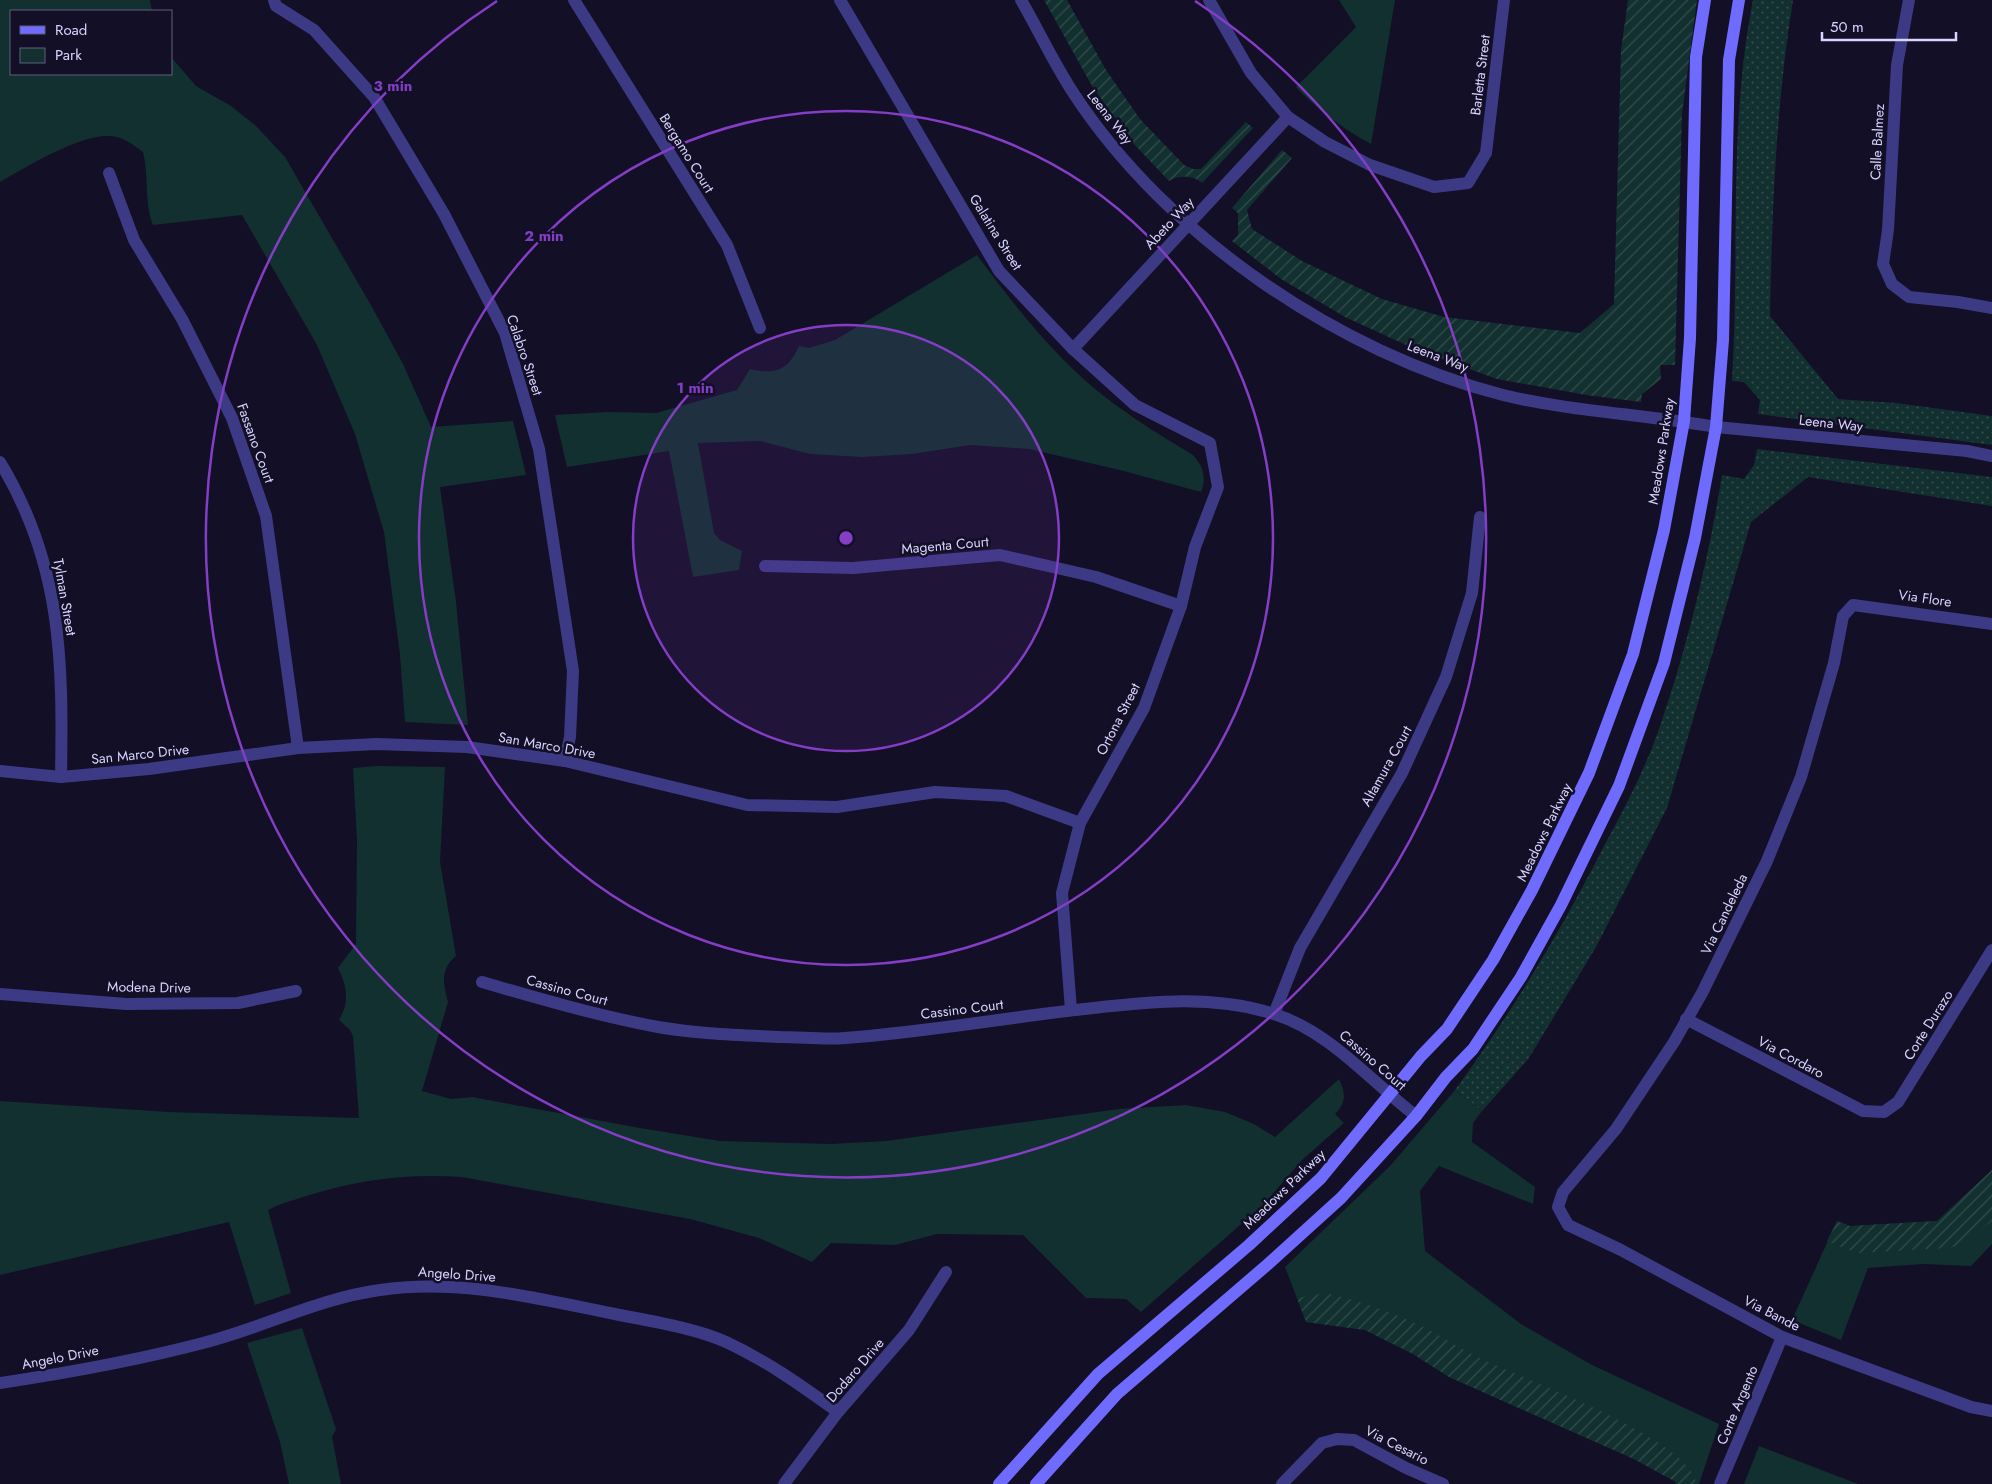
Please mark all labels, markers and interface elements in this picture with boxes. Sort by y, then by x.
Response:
legend [10,10,172,75]
scale bar [1822,10,1956,42]
text: 50 m [1830,16,1864,38]
text: Road [55,19,87,41]
street label: Barletta Street [1465,33,1495,116]
text: Park [55,44,82,66]
text: 3 min [374,75,412,97]
street label: Leena Way [1082,86,1138,149]
street label: Calle Balmez [1865,103,1889,181]
street label: Bergamo Court [655,110,720,197]
street label: Galatina Street [965,190,1028,274]
street label: Abeto Way [1140,192,1199,254]
text: 2 min [524,225,564,247]
street label: Calabro Street [502,312,548,399]
street label: Leena Way [1404,335,1472,377]
text: 1 min [676,377,714,399]
street label: Meadows Parkway [1643,395,1679,506]
street label: Fassano Court [232,400,280,486]
street label: Leena Way [1798,410,1865,436]
centre of rings [837,529,855,547]
street label: Magenta Court [900,531,990,559]
street label: Tylman Street [48,557,82,638]
street label: Via Flore [1897,584,1953,612]
street label: Ortona Street [1091,679,1145,759]
street label: Altamura Court [1356,722,1417,810]
street label: San Marco Drive [497,727,597,763]
street label: San Marco Drive [90,739,190,769]
street label: Meadows Parkway [1511,779,1577,885]
street label: Via Candeleda [1696,870,1752,958]
street label: Cassino Court [524,970,610,1011]
street label: Modena Drive [107,976,191,998]
street label: Corte Durazo [1899,986,1958,1064]
street label: Cassino Court [919,994,1005,1024]
street label: Cassino Court [1335,1025,1411,1095]
street label: Via Cordaro [1754,1031,1828,1083]
street label: Meadows Parkway [1238,1144,1330,1234]
street label: Angelo Drive [417,1261,497,1287]
street label: Via Bande [1740,1290,1804,1336]
street label: Dodaro Drive [821,1333,889,1407]
street label: Angelo Drive [20,1340,100,1374]
street label: Corte Argento [1711,1362,1763,1448]
street label: Via Cesario [1362,1420,1433,1470]

